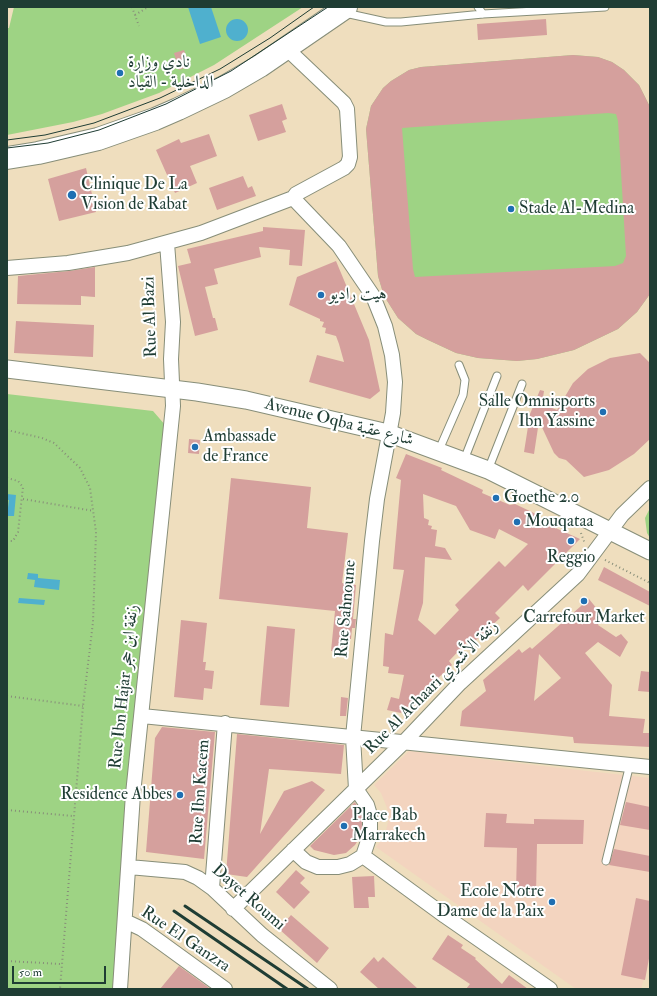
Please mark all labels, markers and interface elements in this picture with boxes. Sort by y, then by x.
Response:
place label: نادي وزارة الداخلية - القيّاد [128,53,213,93]
marker: نادي وزارة الداخلية - القيّاد [115,68,125,78]
place label: Clinique De La Vision de Rabat [81,175,188,215]
marker: Clinique De La Vision de Rabat [66,189,78,201]
place label: Stade Al-Medina [519,199,634,219]
marker: Stade Al-Medina [506,204,516,214]
street label: Rue Al Bazi [139,276,163,358]
place label: هيت راديو [329,285,387,305]
marker: هيت راديو [316,290,326,300]
place label: Salle Omnisports Ibn Yassine [479,392,595,432]
street label: Avenue Oqba شارع عقبة [262,395,416,451]
marker: Salle Omnisports Ibn Yassine [598,407,608,417]
place label: Ambassade de France [203,427,276,467]
marker: Ambassade de France [190,442,200,452]
place label: Goethe 2.0 [504,488,579,508]
marker: Goethe 2.0 [491,493,501,503]
place label: Mouqataa [525,512,593,532]
marker: Mouqataa [512,517,522,527]
marker: Reggio [566,536,576,546]
place label: Reggio [547,548,595,568]
street label: Rue Sahnoune [333,559,361,659]
marker: Carrefour Market [579,596,589,606]
street label: Rue Ibn Hajar زنقة ابن حجر [106,604,144,770]
place label: Carrefour Market [523,608,645,628]
street label: Rue Al Achaari زنقة الأشعري [361,617,503,759]
street label: Rue Ibn Kacem [187,739,215,845]
place label: Residence Abbes [60,785,172,805]
marker: Residence Abbes [175,790,185,800]
place label: Place Bab Marrakech [352,806,426,846]
marker: Place Bab Marrakech [339,821,349,831]
street label: Dayet Roumi [207,860,289,936]
place label: Ecole Notre Dame de la Paix [437,882,544,922]
marker: Ecole Notre Dame de la Paix [547,897,557,907]
street label: Rue El Ganzra [136,903,234,977]
scale bar [14,958,108,984]
text: 50 m [19,965,42,980]

